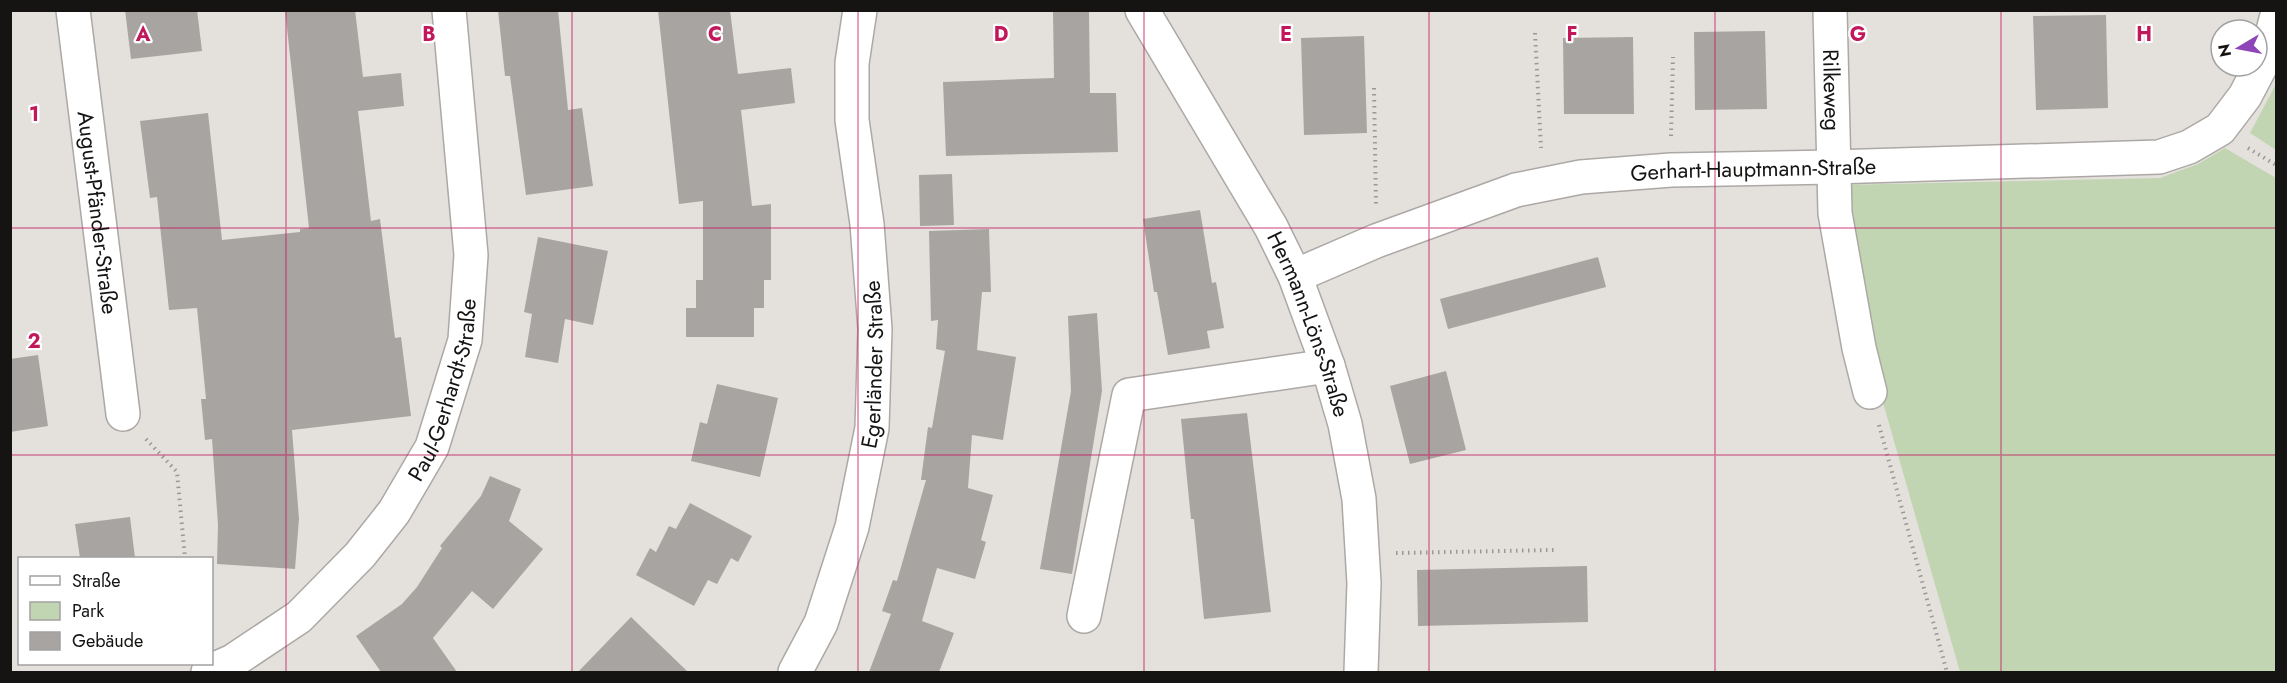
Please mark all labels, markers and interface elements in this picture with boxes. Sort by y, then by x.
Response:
north arrow [2209,18,2269,78]
text: A [135,20,151,49]
text: B [422,20,436,49]
text: C [708,20,722,49]
text: D [994,20,1008,49]
text: E [1280,20,1292,49]
text: F [1566,20,1578,49]
text: G [1850,20,1866,49]
text: H [2136,20,2152,49]
text: N [2212,42,2237,59]
street label: Rilkeweg [1815,49,1849,131]
text: 1 [29,100,39,129]
street label: August-Pfänder-Straße [70,109,126,316]
street label: Gerhart-Hauptmann-Straße [1629,150,1877,189]
street label: Hermann-Löns-Straße [1259,226,1358,421]
street label: Egerländer Straße [852,279,891,451]
street label: Paul-Gerhardt-Straße [399,297,484,487]
text: 2 [27,327,41,356]
legend [18,557,213,665]
text: Straße [72,568,120,594]
text: Park [72,598,104,624]
text: Gebäude [72,628,143,654]

